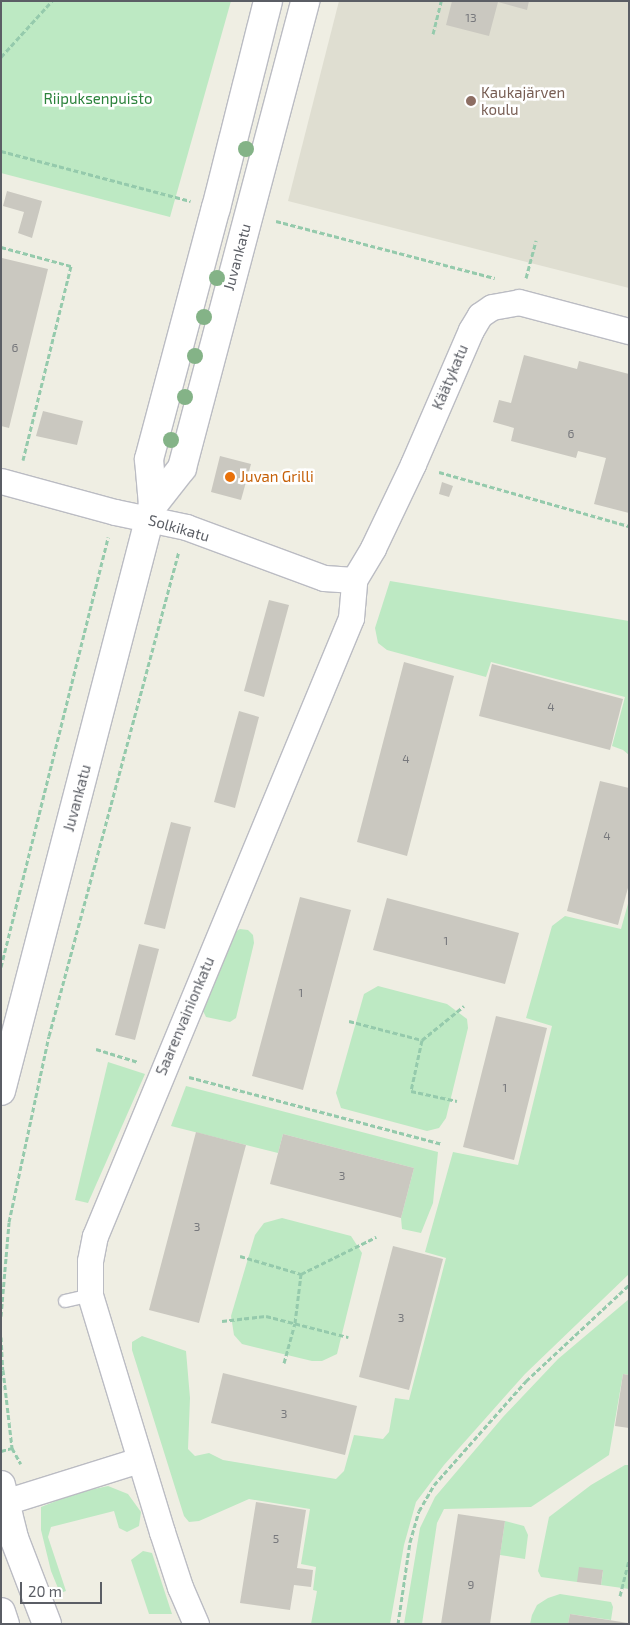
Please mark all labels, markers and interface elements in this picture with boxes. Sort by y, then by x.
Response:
house number: 13 [465,11,477,25]
place label: Kaukajärven koulu [481,83,565,118]
park label: Riipuksenpuisto [44,90,152,108]
marker: Kaukajärven koulu [465,95,477,107]
street label: Juvankatu [219,222,255,292]
house number: 6 [12,341,18,355]
street label: Käätykatu [428,342,472,412]
house number: 6 [568,427,574,441]
place label: Juvan Grilli [240,468,314,486]
marker: Juvan Grilli [224,471,236,483]
street label: Solkikatu [146,511,212,545]
house number: 4 [547,700,555,714]
house number: 4 [402,752,410,766]
street label: Juvankatu [59,763,95,833]
house number: 4 [603,829,611,843]
house number: 1 [444,934,448,948]
street label: Saarenvainionkatu [152,954,218,1078]
house number: 1 [299,986,303,1000]
house number: 1 [503,1081,507,1095]
house number: 3 [339,1169,345,1183]
house number: 3 [194,1220,200,1234]
house number: 3 [398,1311,404,1325]
house number: 3 [281,1407,287,1421]
house number: 5 [273,1532,279,1546]
scale bar [22,1572,105,1604]
house number: 9 [468,1578,474,1592]
text: 20 m [28,1582,62,1600]

